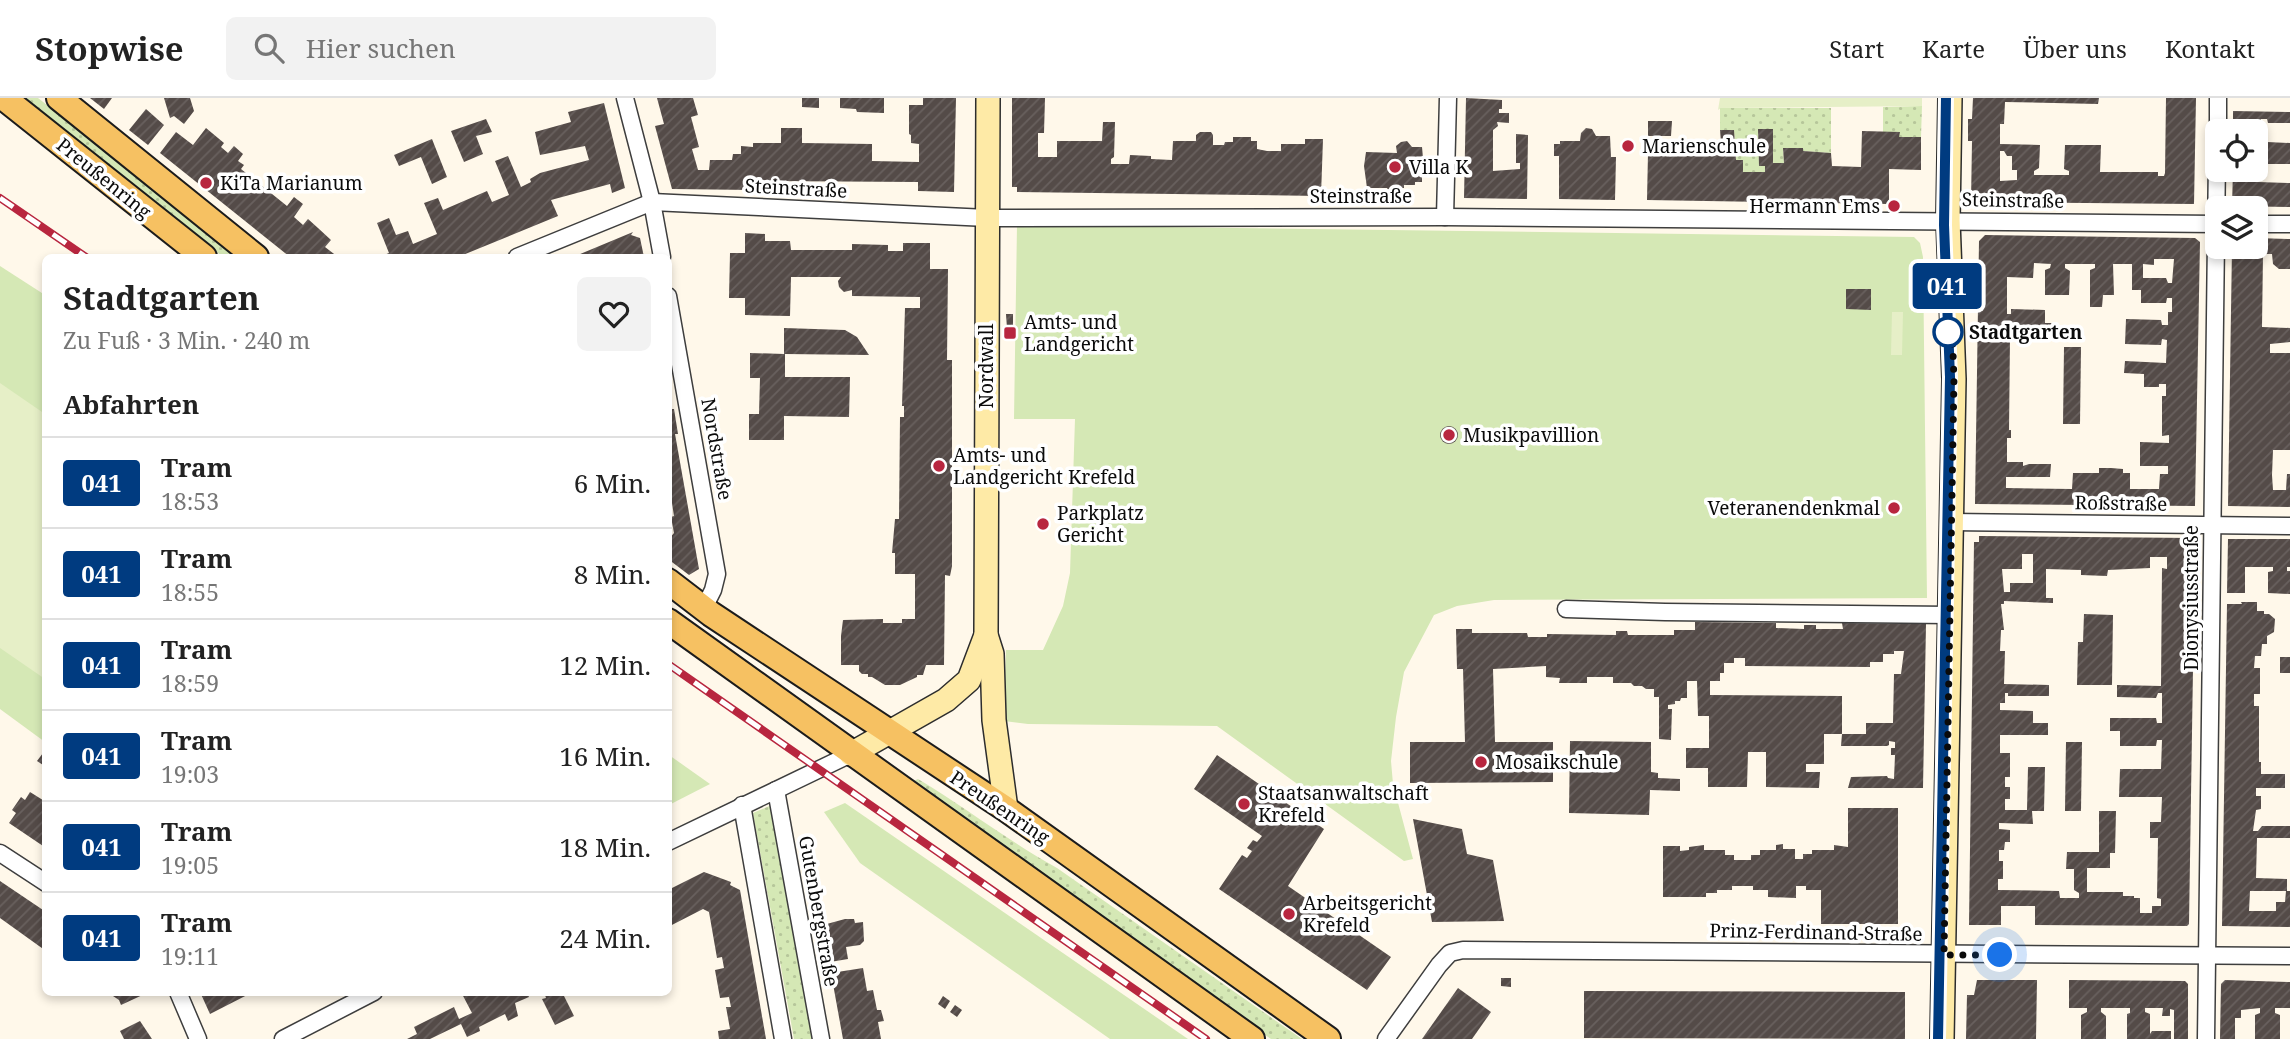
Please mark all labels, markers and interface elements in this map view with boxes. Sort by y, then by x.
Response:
search box [226,17,716,80]
text: Stopwise [35,26,184,71]
icon: search [250,29,288,67]
text: Hier suchen [306,30,456,66]
text: Start [1829,32,1884,65]
text: Karte [1922,32,1985,65]
text: Über uns [2023,32,2127,65]
text: Kontakt [2165,32,2255,65]
map controls [2205,119,2268,259]
button: locate [2205,119,2268,182]
street label: Preußenring [51,132,157,224]
place label: Marienschule [1642,133,1766,159]
marker: Marienschule [1620,138,1636,154]
place label: Villa K [1409,154,1469,180]
marker: Villa K [1387,159,1403,175]
place label: KiTa Marianum [220,170,363,196]
street label: Steinstraße [744,172,848,204]
marker: KiTa Marianum [198,175,214,191]
street label: Steinstraße [1310,183,1412,209]
street label: Steinstraße [1962,186,2064,214]
place label: Hermann Ems [1749,193,1880,219]
button: layers [2205,196,2268,259]
marker: Hermann Ems [1886,198,1902,214]
line badge: 041 [1907,263,1987,309]
text: 041 [1927,269,1967,302]
text: Stadtgarten [63,275,260,320]
button: heart [577,277,651,351]
place label: Amts- und Landgericht [1024,309,1134,357]
marker: Stadtgarten [1933,317,1963,347]
place label: Stadtgarten [1969,319,2083,345]
street label: Nordwall [973,323,999,408]
text: Zu Fuß · 3 Min. · 240 m [63,324,310,356]
marker: Amts- und Landgericht [1002,325,1018,341]
text: Abfahrten [63,386,199,422]
street label: Nordstraße [695,396,739,502]
place label: Musikpavillion [1463,422,1599,448]
marker: Musikpavillion [1441,427,1457,443]
place label: Amts- und Landgericht Krefeld [953,442,1135,490]
text: Tram [161,449,232,485]
marker: Amts- und Landgericht Krefeld [931,458,947,474]
text: 6 Min. [574,465,651,501]
text: 041 [81,466,122,499]
text: 18:53 [161,485,219,517]
street label: Roßstraße [2074,489,2168,517]
place label: Veteranendenkmal [1708,495,1880,521]
place label: Parkplatz Gericht [1057,500,1144,548]
marker: Veteranendenkmal [1886,500,1902,516]
marker: Parkplatz Gericht [1035,516,1051,532]
street label: Dionysiusstraße [2178,525,2204,671]
text: Tram [161,540,232,576]
text: 8 Min. [574,556,651,592]
text: 041 [81,557,122,590]
text: 18:55 [161,576,219,608]
text: Tram [161,631,232,667]
text: 12 Min. [559,647,651,683]
text: 041 [81,648,122,681]
text: 18:59 [161,667,219,699]
text: Tram [161,722,232,758]
text: 16 Min. [559,738,651,774]
text: 041 [81,739,122,772]
place label: Mosaikschule [1495,749,1618,775]
marker: Mosaikschule [1473,754,1489,770]
text: 19:03 [161,758,219,790]
street label: Preußenring [945,764,1055,850]
place label: Staatsanwaltschaft Krefeld [1258,780,1429,828]
marker: Staatsanwaltschaft Krefeld [1236,796,1252,812]
text: Tram [161,813,232,849]
text: 18 Min. [559,829,651,865]
text: 041 [81,830,122,863]
street label: Gutenbergstraße [793,834,845,988]
text: 19:05 [161,849,219,881]
place label: Arbeitsgericht Krefeld [1303,890,1432,938]
text: Tram [161,904,232,940]
marker: Arbeitsgericht Krefeld [1281,906,1297,922]
street label: Prinz-Ferdinand-Straße [1709,917,1923,947]
text: 24 Min. [559,920,651,956]
text: 041 [81,921,122,954]
your location [1982,937,2017,972]
text: 19:11 [161,940,219,972]

